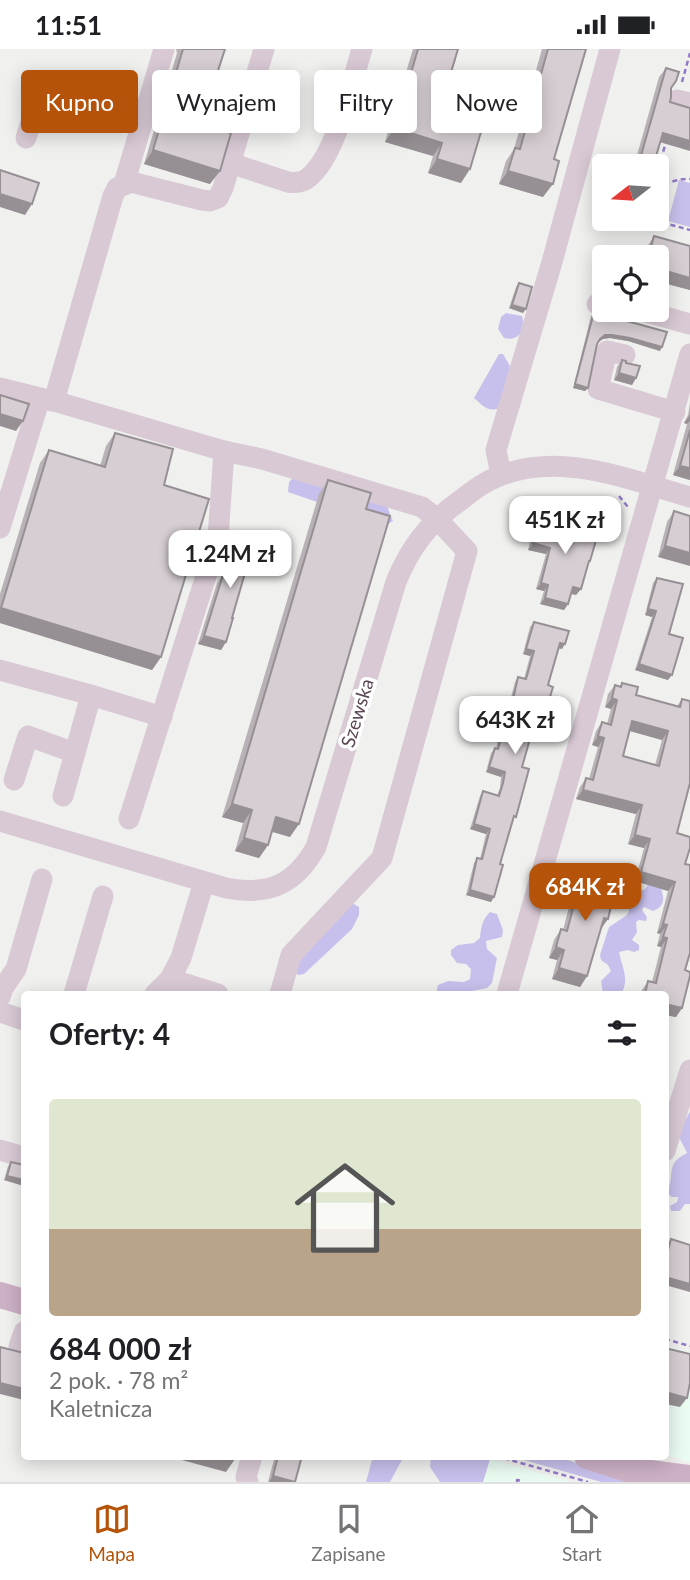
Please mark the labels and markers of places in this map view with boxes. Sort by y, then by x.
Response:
pin: 451K zł [500,497,630,556]
pin: 1.24M zł [158,531,302,590]
pin: 643K zł [450,697,580,756]
pin: 684K zł [520,863,650,923]

